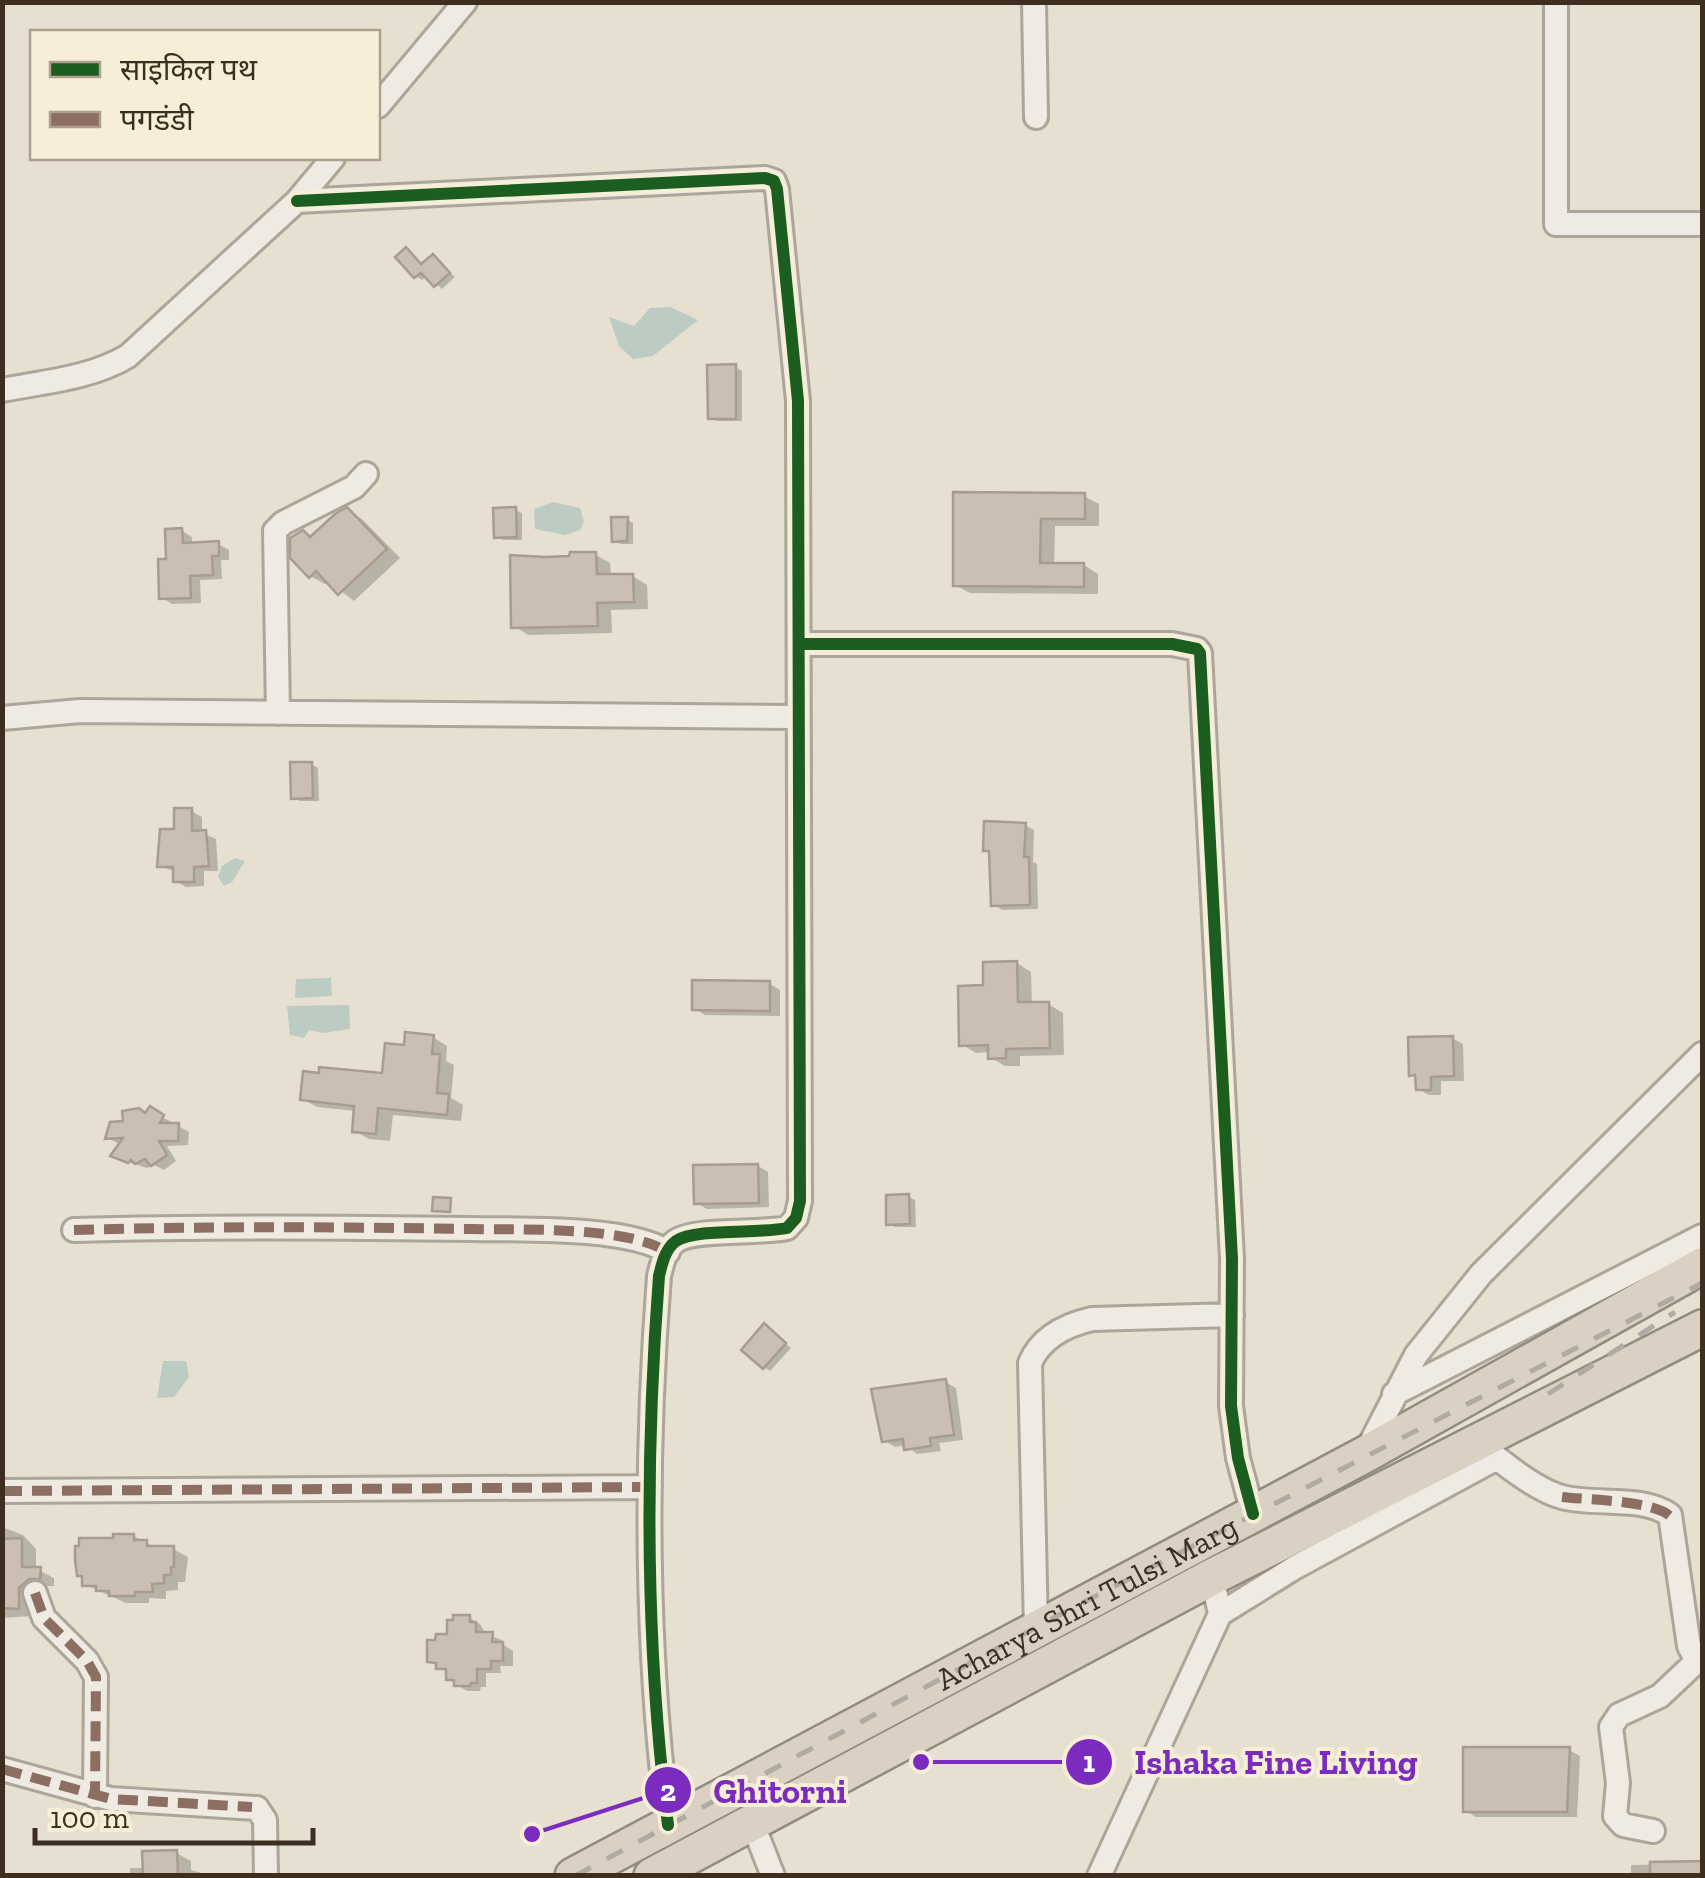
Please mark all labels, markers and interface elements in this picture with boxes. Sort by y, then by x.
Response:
legend [30,30,380,160]
text: साइकिल पथ [120,52,258,88]
text: पगडंडी [120,102,195,138]
street label: Acharya Shri Tulsi Marg [929,1507,1244,1698]
callout: Ishaka Fine Living [1064,1729,1438,1794]
text: Ishaka Fine Living [1134,1741,1418,1783]
text: 1 [1083,1744,1095,1780]
callout: Ghitorni [643,1758,867,1823]
text: Ghitorni [713,1770,847,1812]
text: 2 [660,1773,676,1809]
scale bar [35,1783,312,1845]
text: 100 m [50,1800,129,1836]

